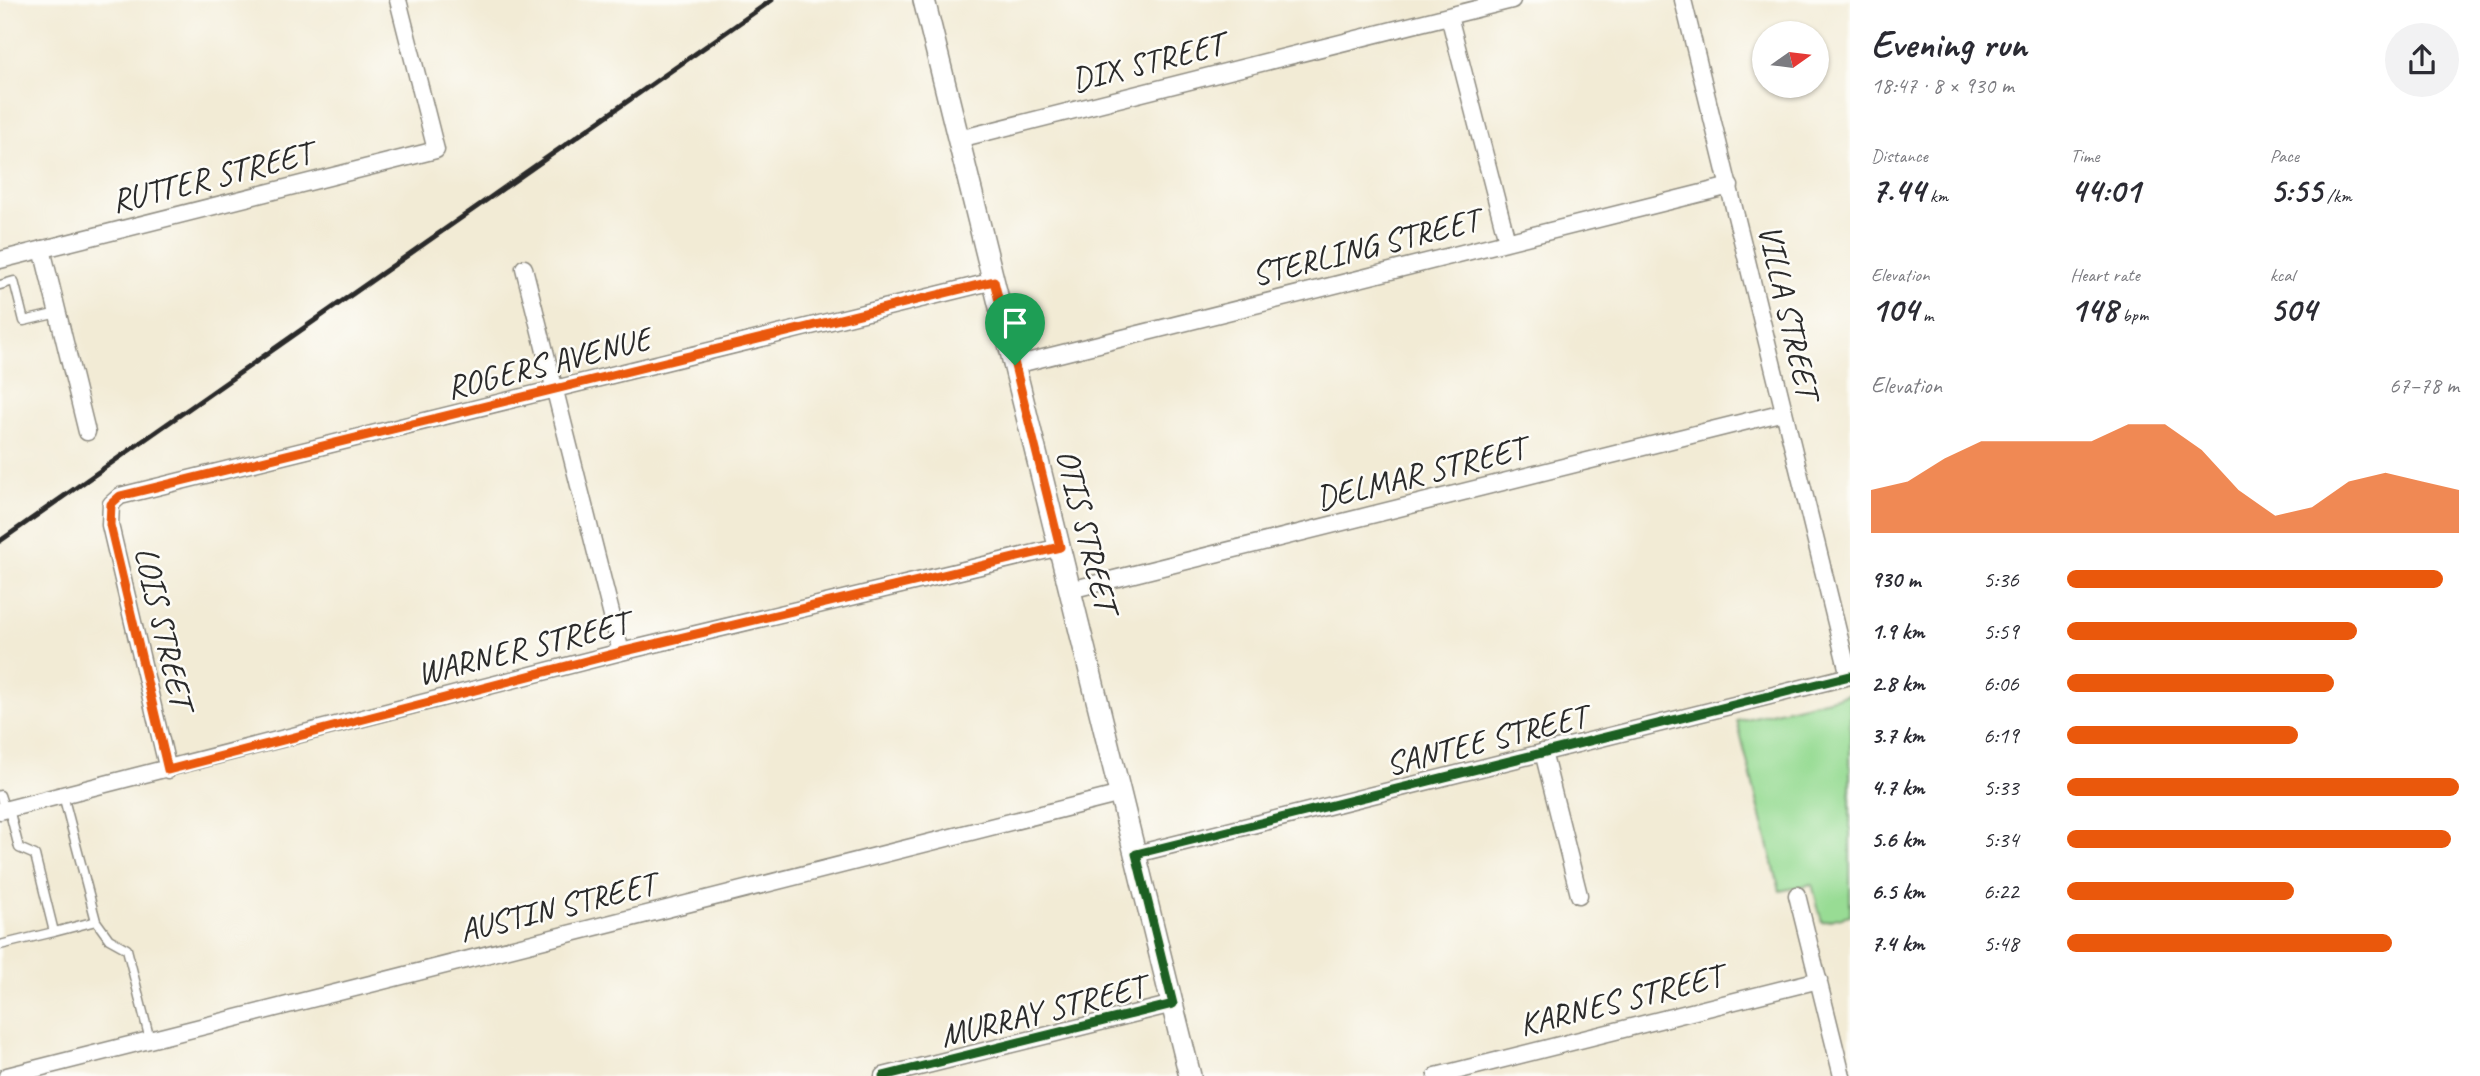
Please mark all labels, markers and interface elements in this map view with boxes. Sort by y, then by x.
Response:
street label: DIX STREET [1067,21,1235,101]
north arrow [1752,21,1829,98]
map controls [1752,21,1829,98]
text: Evening run [1871,21,2027,68]
button: share [2385,23,2459,97]
text: 18:47 · 8 × 930 m [1871,71,2014,100]
street label: RUTTER STREET [107,130,323,222]
text: Distance [1871,144,1928,168]
text: Time [2070,144,2099,168]
text: Pace [2270,144,2299,168]
text: 7.44 [1871,168,1925,213]
text: 44:01 [2070,168,2140,213]
text: 5:55 [2270,168,2322,213]
text: km [1925,184,1948,208]
text: /km [2322,184,2352,208]
street label: STERLING STREET [1247,197,1490,296]
street label: VILLA STREET [1749,220,1831,409]
text: Elevation [1871,263,1929,287]
text: Heart rate [2070,263,2140,287]
text: kcal [2270,263,2295,287]
text: 104 [1871,287,1918,332]
text: 148 [2070,287,2118,332]
text: 504 [2270,287,2316,332]
pin [985,293,1045,365]
text: m [1918,303,1934,327]
text: bpm [2118,303,2148,327]
icon: arrive [996,304,1034,342]
street label: ROGERS AVENUE [442,316,658,409]
text: Elevation [1871,371,1942,400]
text: 67–78 m [2389,371,2459,400]
street label: DELMAR STREET [1312,425,1537,519]
street label: OTIS STREET [1047,445,1129,623]
street label: LOIS STREET [125,543,205,719]
text: 930 m [1871,565,1920,594]
text: 5:36 [1983,565,2019,594]
street label: WARNER STREET [412,600,640,694]
text: 1.9 km [1871,617,1924,646]
text: 5:59 [1983,617,2019,646]
text: 2.8 km [1871,669,1925,698]
text: 6:06 [1983,669,2019,698]
street label: SANTEE STREET [1381,693,1598,785]
text: 3.7 km [1871,721,1924,750]
text: 6:19 [1983,721,2019,750]
text: 4.7 km [1871,773,1924,802]
text: 5:33 [1983,773,2019,802]
text: 5.6 km [1871,825,1925,854]
text: 5:34 [1983,825,2019,854]
street label: AUSTIN STREET [455,861,666,952]
text: 6.5 km [1871,877,1925,906]
text: 6:22 [1983,877,2019,906]
text: 7.4 km [1871,929,1924,958]
text: 5:48 [1983,929,2019,958]
street label: KARNES STREET [1515,953,1733,1045]
street label: MURRAY STREET [936,963,1156,1057]

